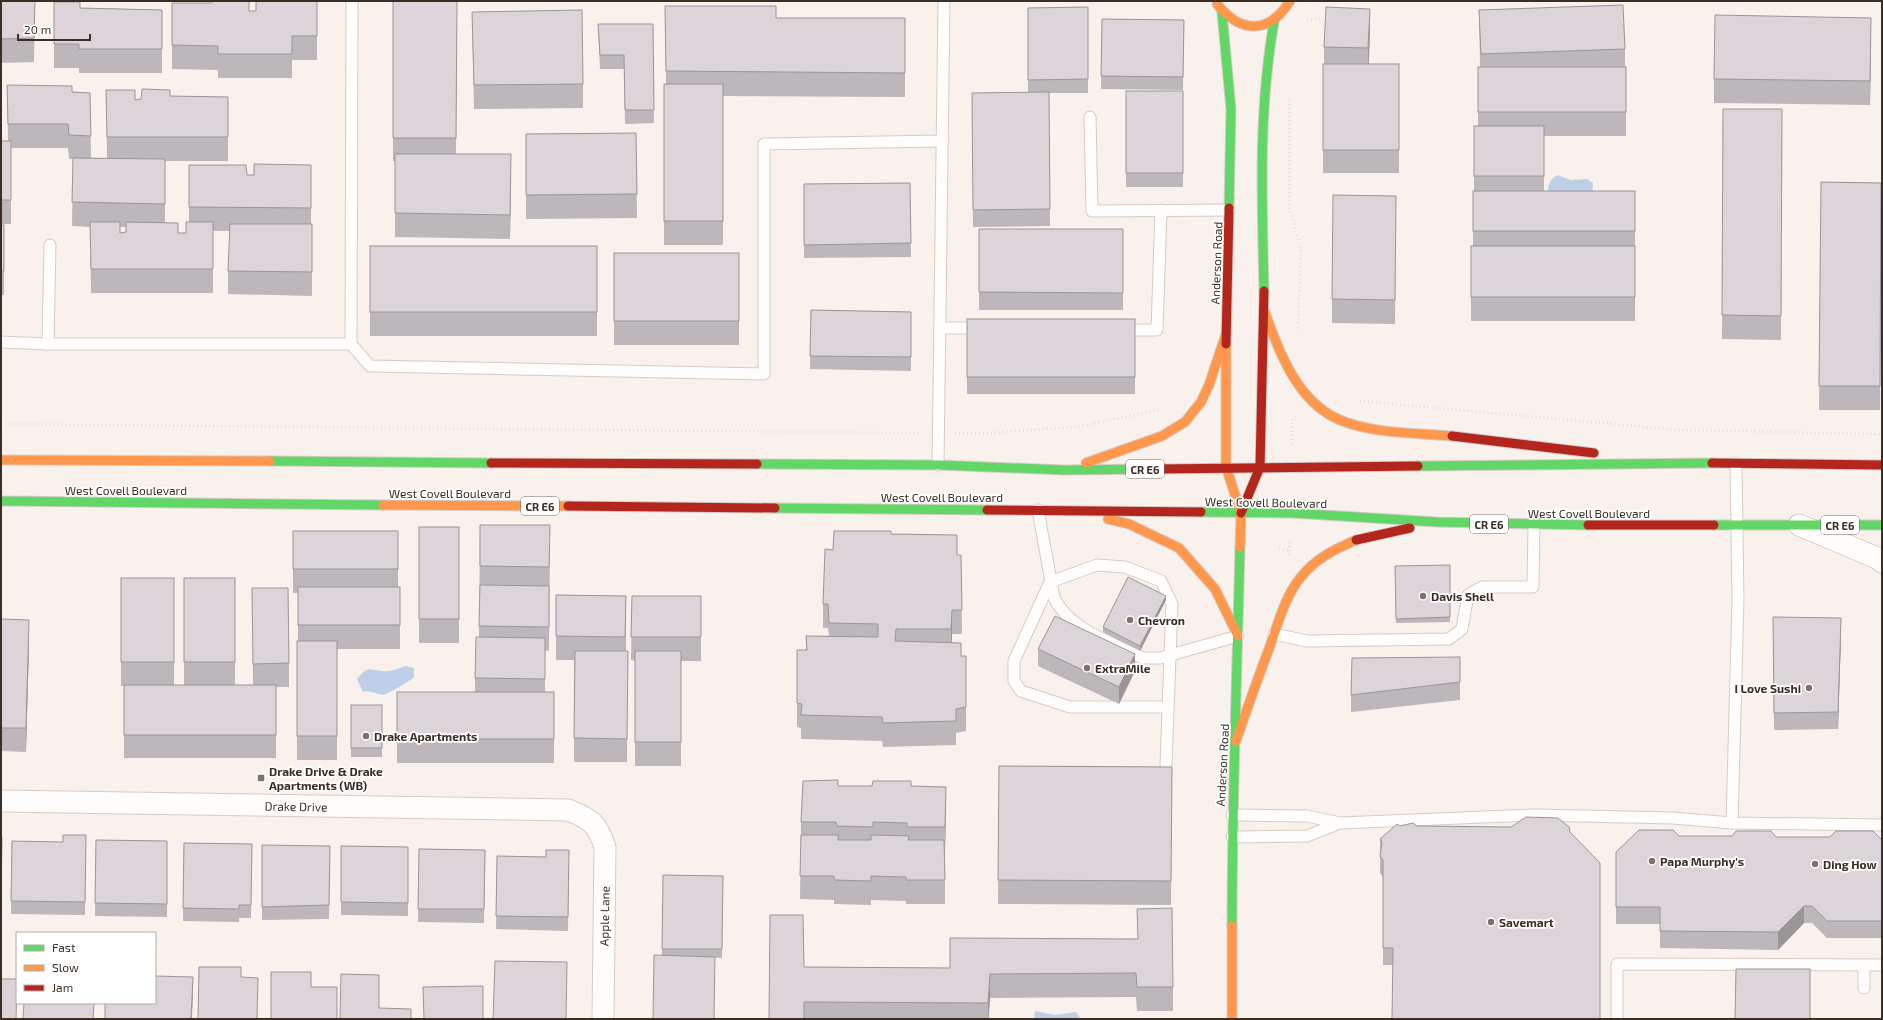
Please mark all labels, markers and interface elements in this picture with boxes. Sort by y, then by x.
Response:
scale bar [18,16,90,42]
text: 20 m [24,22,51,36]
street label: Anderson Road [1208,221,1224,305]
road number: CR E6 [1126,460,1164,478]
street label: West Covell Boulevard [65,483,187,497]
street label: West Covell Boulevard [389,486,511,500]
street label: West Covell Boulevard [881,490,1003,504]
street label: West Covell Boulevard [1205,494,1327,510]
road number: CR E6 [521,497,559,515]
street label: West Covell Boulevard [1528,506,1650,520]
road number: CR E6 [1470,515,1508,533]
road number: CR E6 [1821,516,1859,534]
place label: Davis Shell [1431,589,1494,603]
marker: Davis Shell [1418,591,1428,601]
place label: Chevron [1138,613,1185,627]
marker: Chevron [1125,615,1135,625]
place label: ExtraMile [1095,661,1151,675]
marker: ExtraMile [1082,663,1092,673]
place label: I Love Sushi [1734,681,1801,695]
marker: I Love Sushi [1804,683,1814,693]
street label: Anderson Road [1213,723,1231,807]
place label: Drake Apartments [374,729,477,743]
marker: Drake Apartments [361,731,371,741]
place label: Drake Drive & Drake Apartments (WB) [269,764,383,792]
marker: Drake Drive & Drake Apartments (WB) [256,773,266,783]
street label: Drake Drive [264,798,328,814]
place label: Papa Murphy's [1660,854,1744,869]
marker: Papa Murphy's [1647,856,1657,866]
place label: Ding How [1823,857,1878,871]
marker: Ding How [1810,859,1820,869]
street label: Apple Lane [596,886,612,946]
place label: Savemart [1499,915,1554,929]
marker: Savemart [1486,917,1496,927]
legend [16,932,156,1004]
text: Fast [52,940,76,954]
text: Slow [52,960,79,974]
text: Jam [52,980,73,994]

